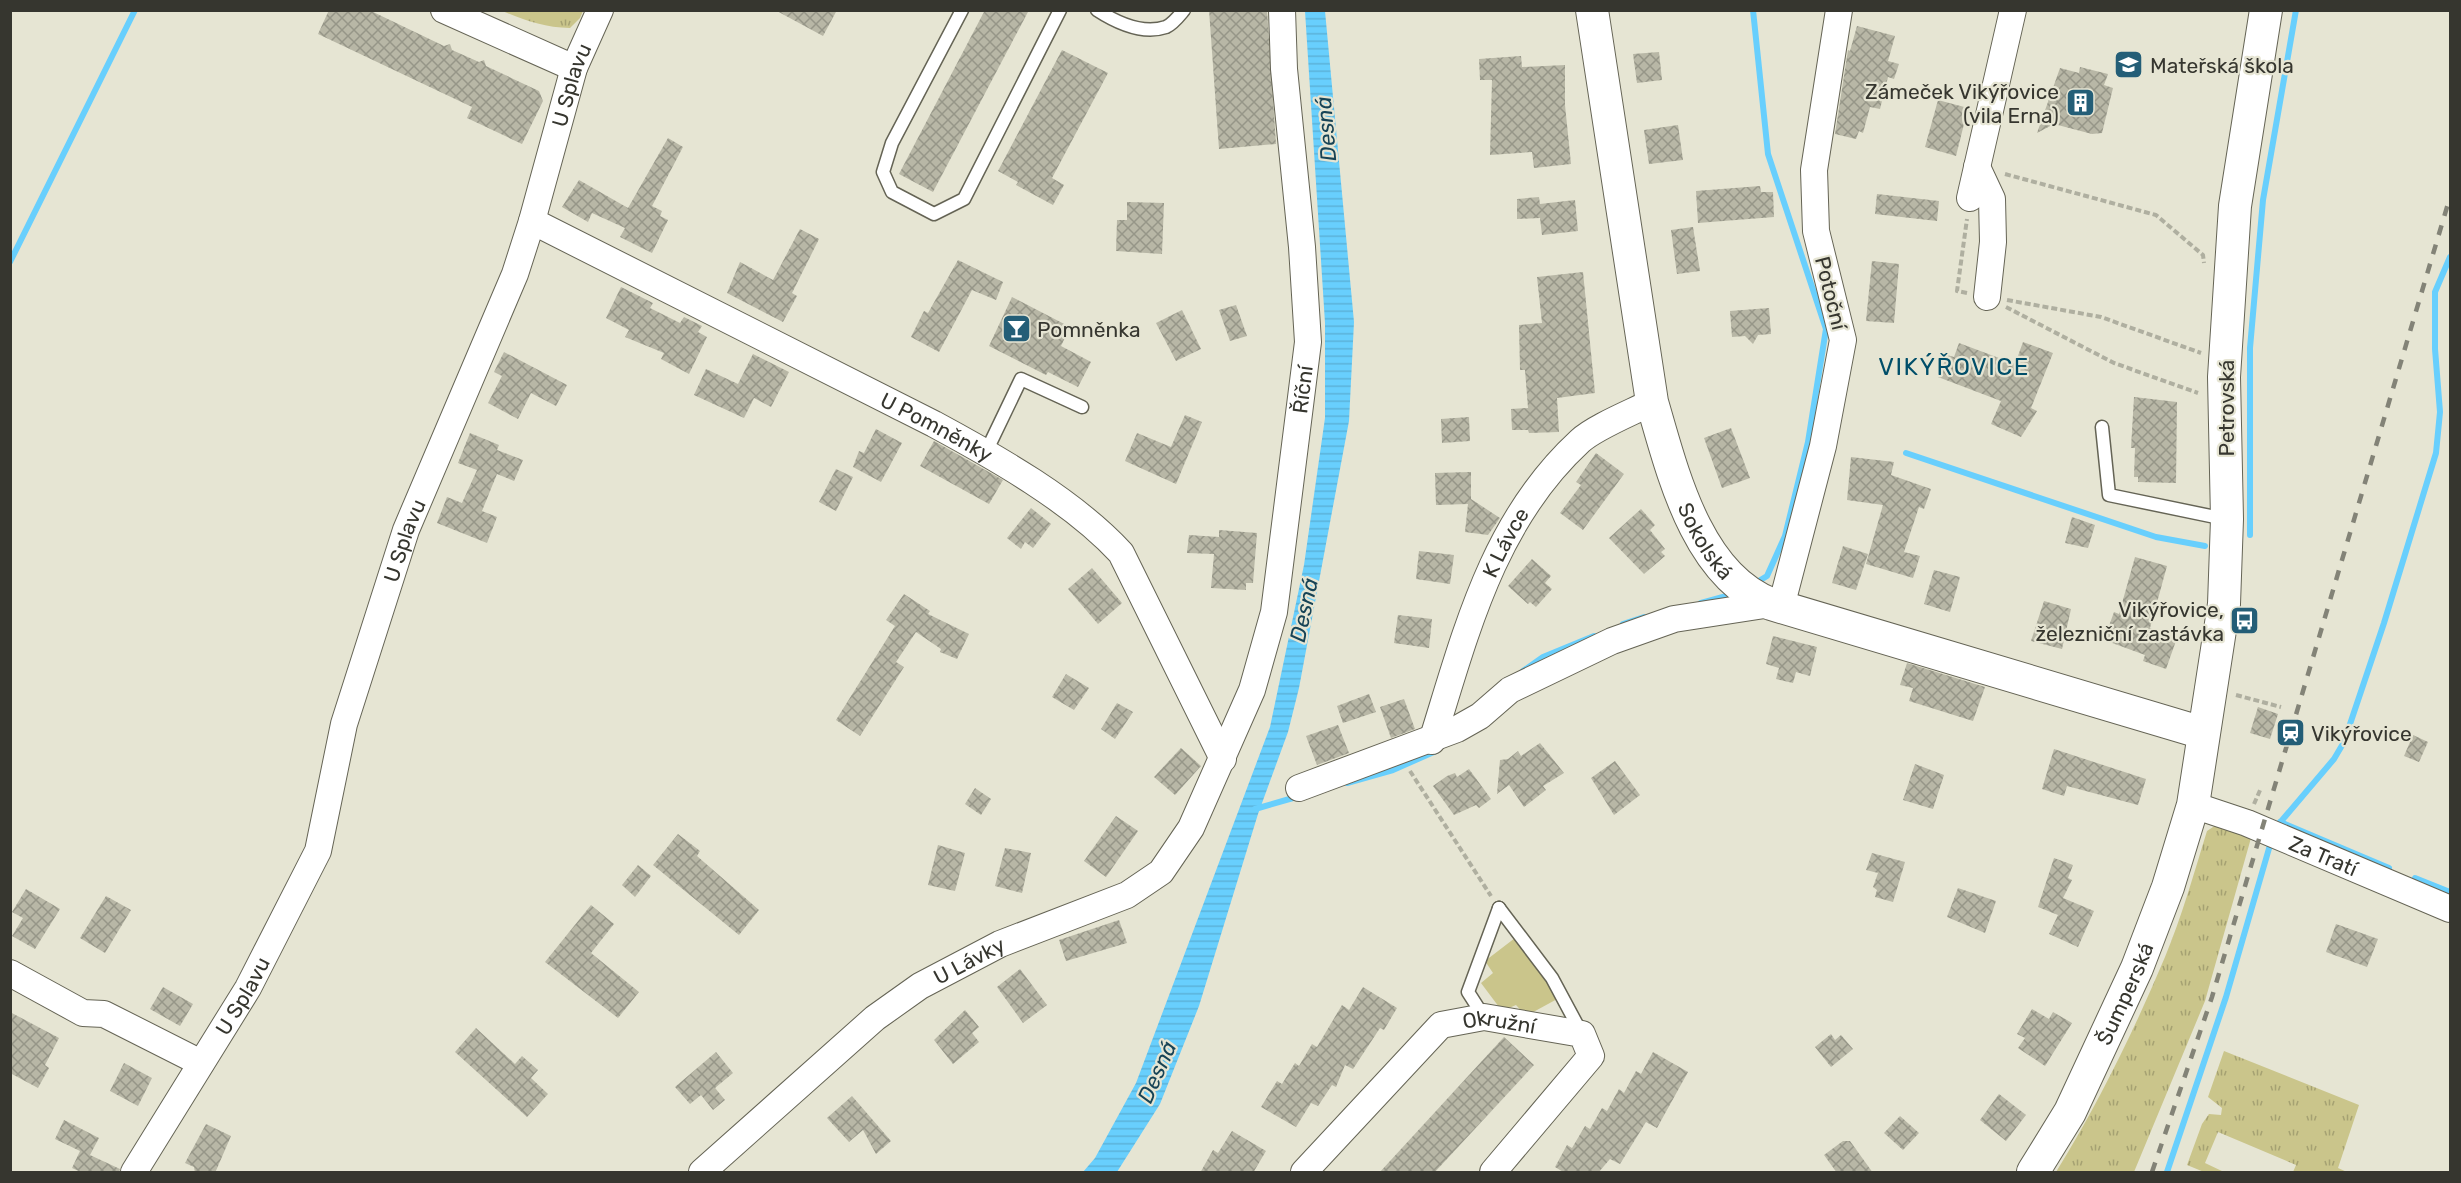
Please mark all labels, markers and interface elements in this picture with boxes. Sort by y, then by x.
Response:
street label: U Splavu [546,39,596,129]
school or university icon: Mateřská škola [2113,49,2145,81]
place label: Mateřská škola [2150,53,2294,78]
place label: Zámeček Vikýřovice (vila Erna) [1865,79,2059,128]
building icon: Zámeček Vikýřovice (vila Erna) [2064,87,2096,119]
water label: Desná [1310,95,1342,162]
street label: Potoční [1810,254,1852,333]
bar icon: Pomněnka [1000,313,1032,345]
place label: Pomněnka [1037,317,1141,342]
district label: VIKÝŘOVICE [1878,353,2030,381]
street label: Petrovská [2214,360,2239,456]
street label: Říční [1287,363,1318,415]
street label: U Pomněnky [876,387,998,467]
street label: U Splavu [378,495,430,585]
street label: Sokolská [1673,499,1738,584]
street label: K Lávce [1476,503,1534,581]
water label: Desná [1284,575,1324,645]
place label: Vikýřovice, železniční zastávka [2035,597,2224,646]
bus stop icon: Vikýřovice, železniční zastávka [2229,605,2261,637]
station icon: Vikýřovice [2274,717,2306,749]
place label: Vikýřovice [2311,721,2412,746]
street label: Za Tratí [2286,830,2362,881]
street label: U Lávky [929,931,1009,989]
street label: Šumperská [2091,939,2158,1049]
street label: U Splavu [210,952,274,1039]
street label: Okružní [1460,1004,1539,1038]
water label: Desná [1131,1037,1183,1107]

